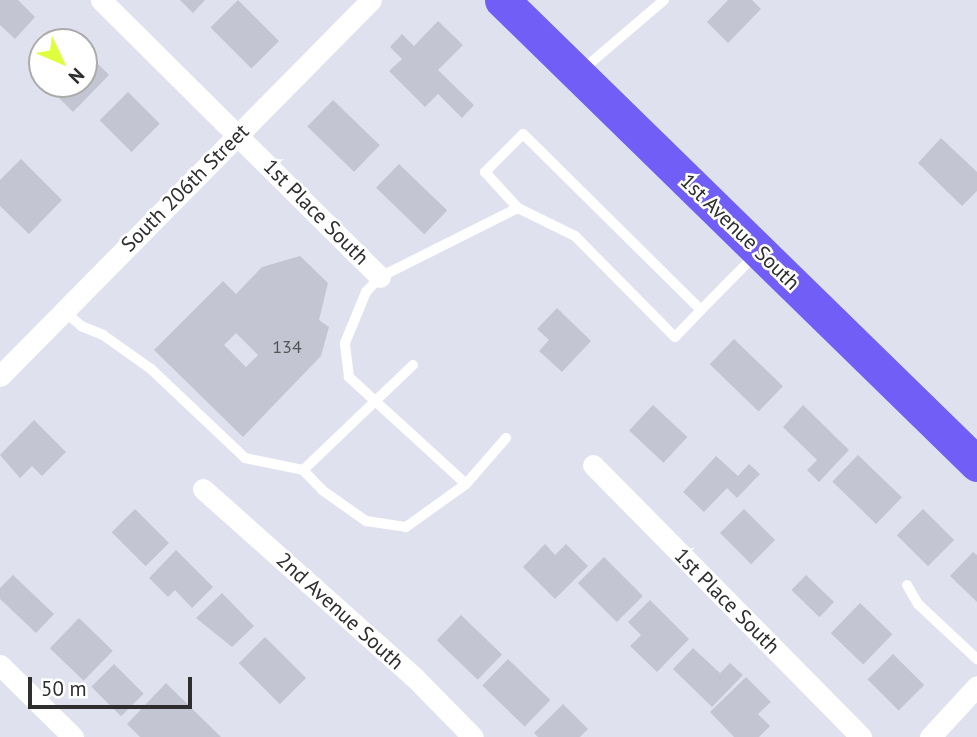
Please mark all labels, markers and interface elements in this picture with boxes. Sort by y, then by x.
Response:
north arrow [28,28,98,98]
text: N [64,63,90,89]
street label: South 206th Street [116,119,254,257]
street label: 1st Place South [258,154,374,270]
street label: 1st Avenue South [675,169,805,295]
house number: 134 [272,336,302,358]
street label: 1st Place South [669,543,785,659]
street label: 2nd Avenue South [271,547,409,675]
scale bar [32,664,196,708]
text: 50 m [41,675,87,702]

